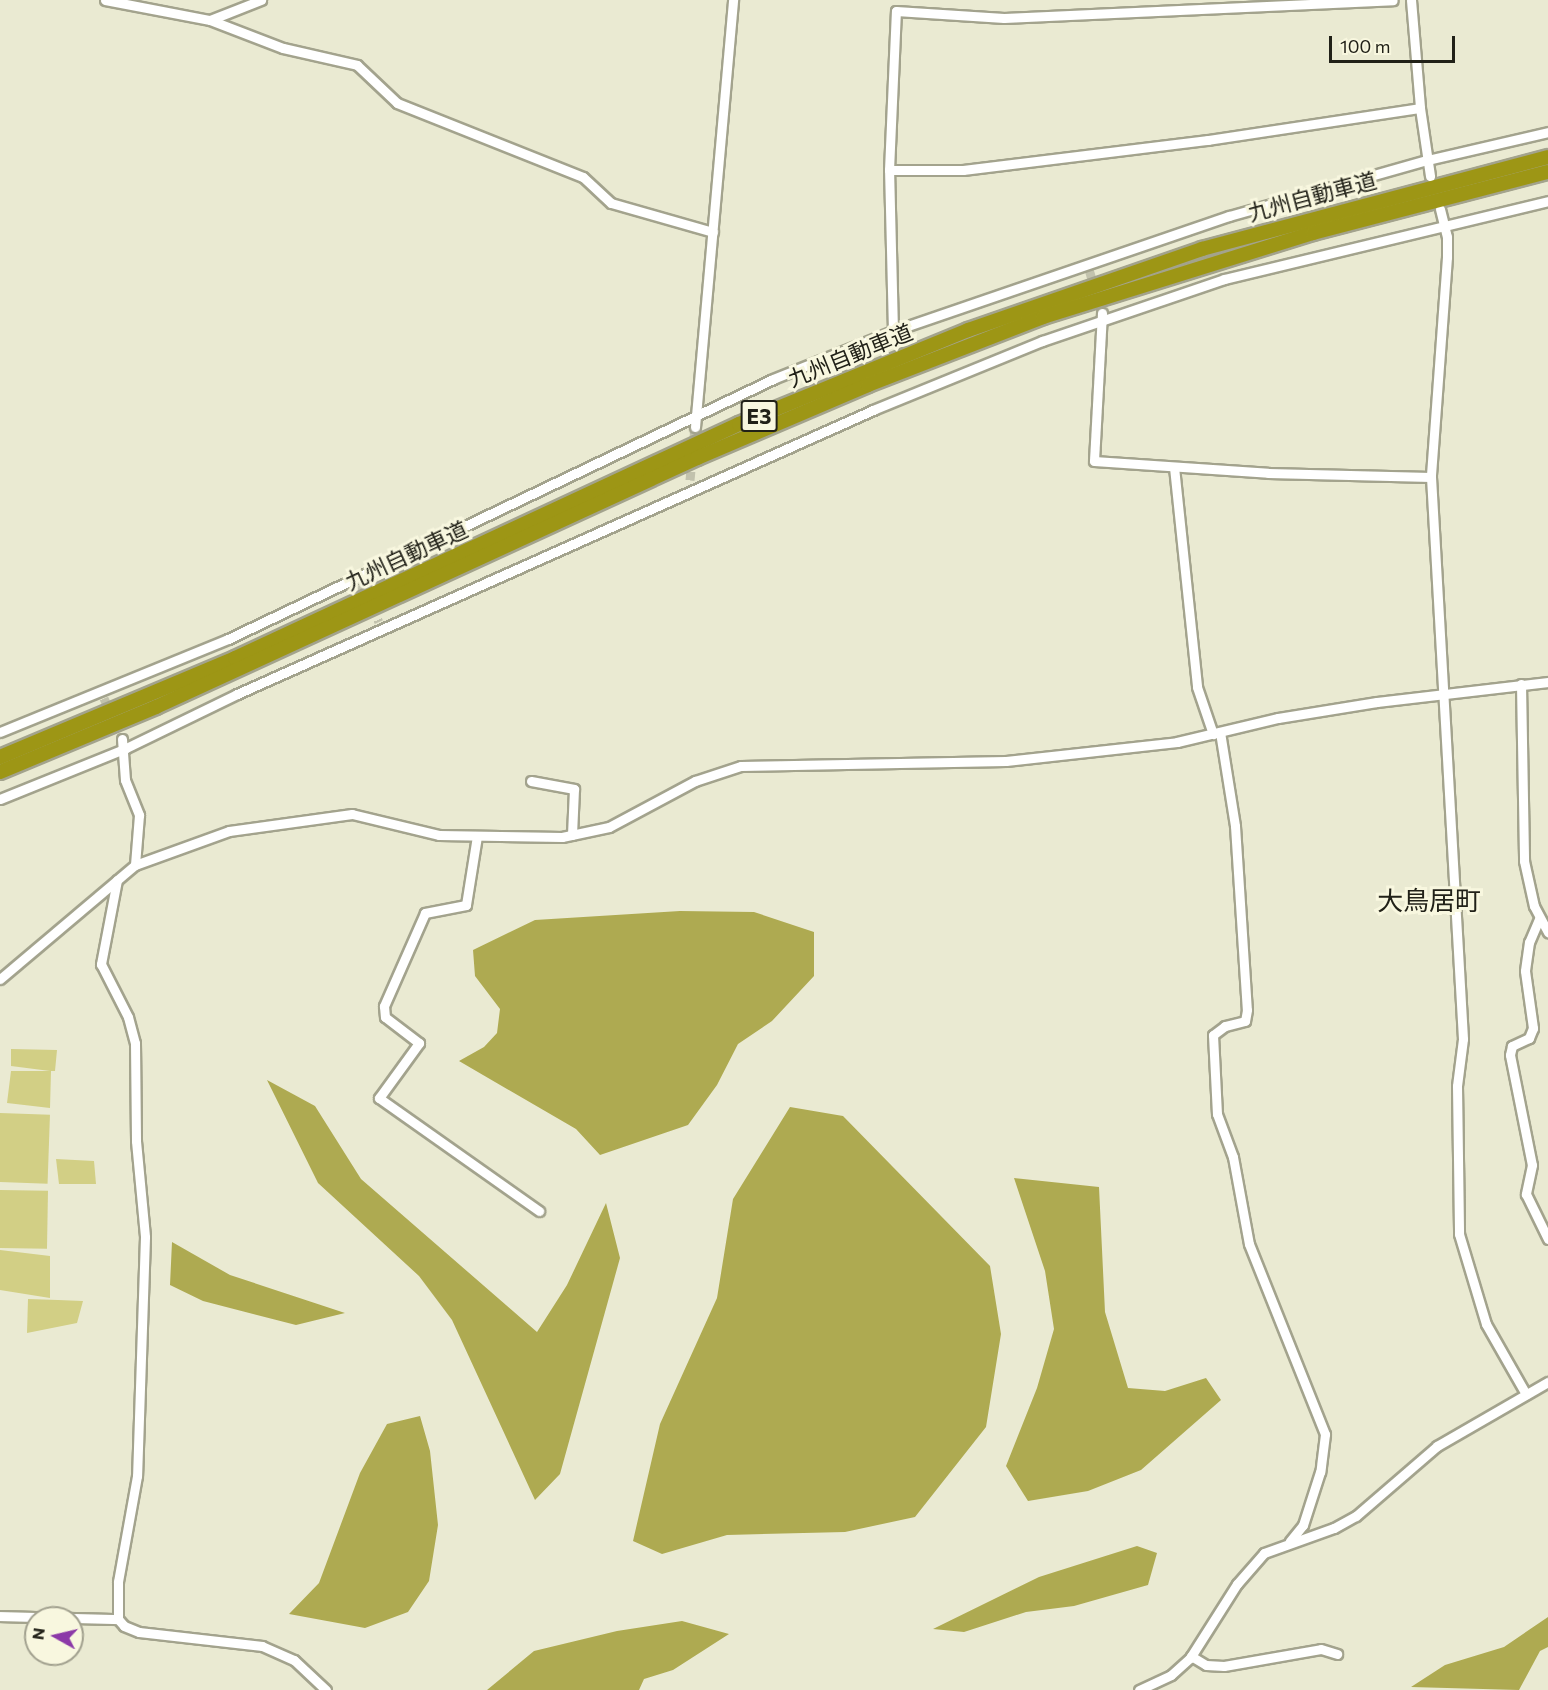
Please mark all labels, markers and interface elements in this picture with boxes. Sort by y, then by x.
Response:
scale bar [1332,24,1458,62]
text: 100 m [1340,35,1390,57]
street label: 九州自動車道 [1245,166,1379,226]
street label: 九州自動車道 [784,318,916,392]
road number: E3 [740,398,778,434]
street label: 九州自動車道 [341,515,471,595]
district label: 大鳥居町 [1377,884,1481,916]
north arrow [24,1606,84,1666]
text: N [27,1626,48,1641]

